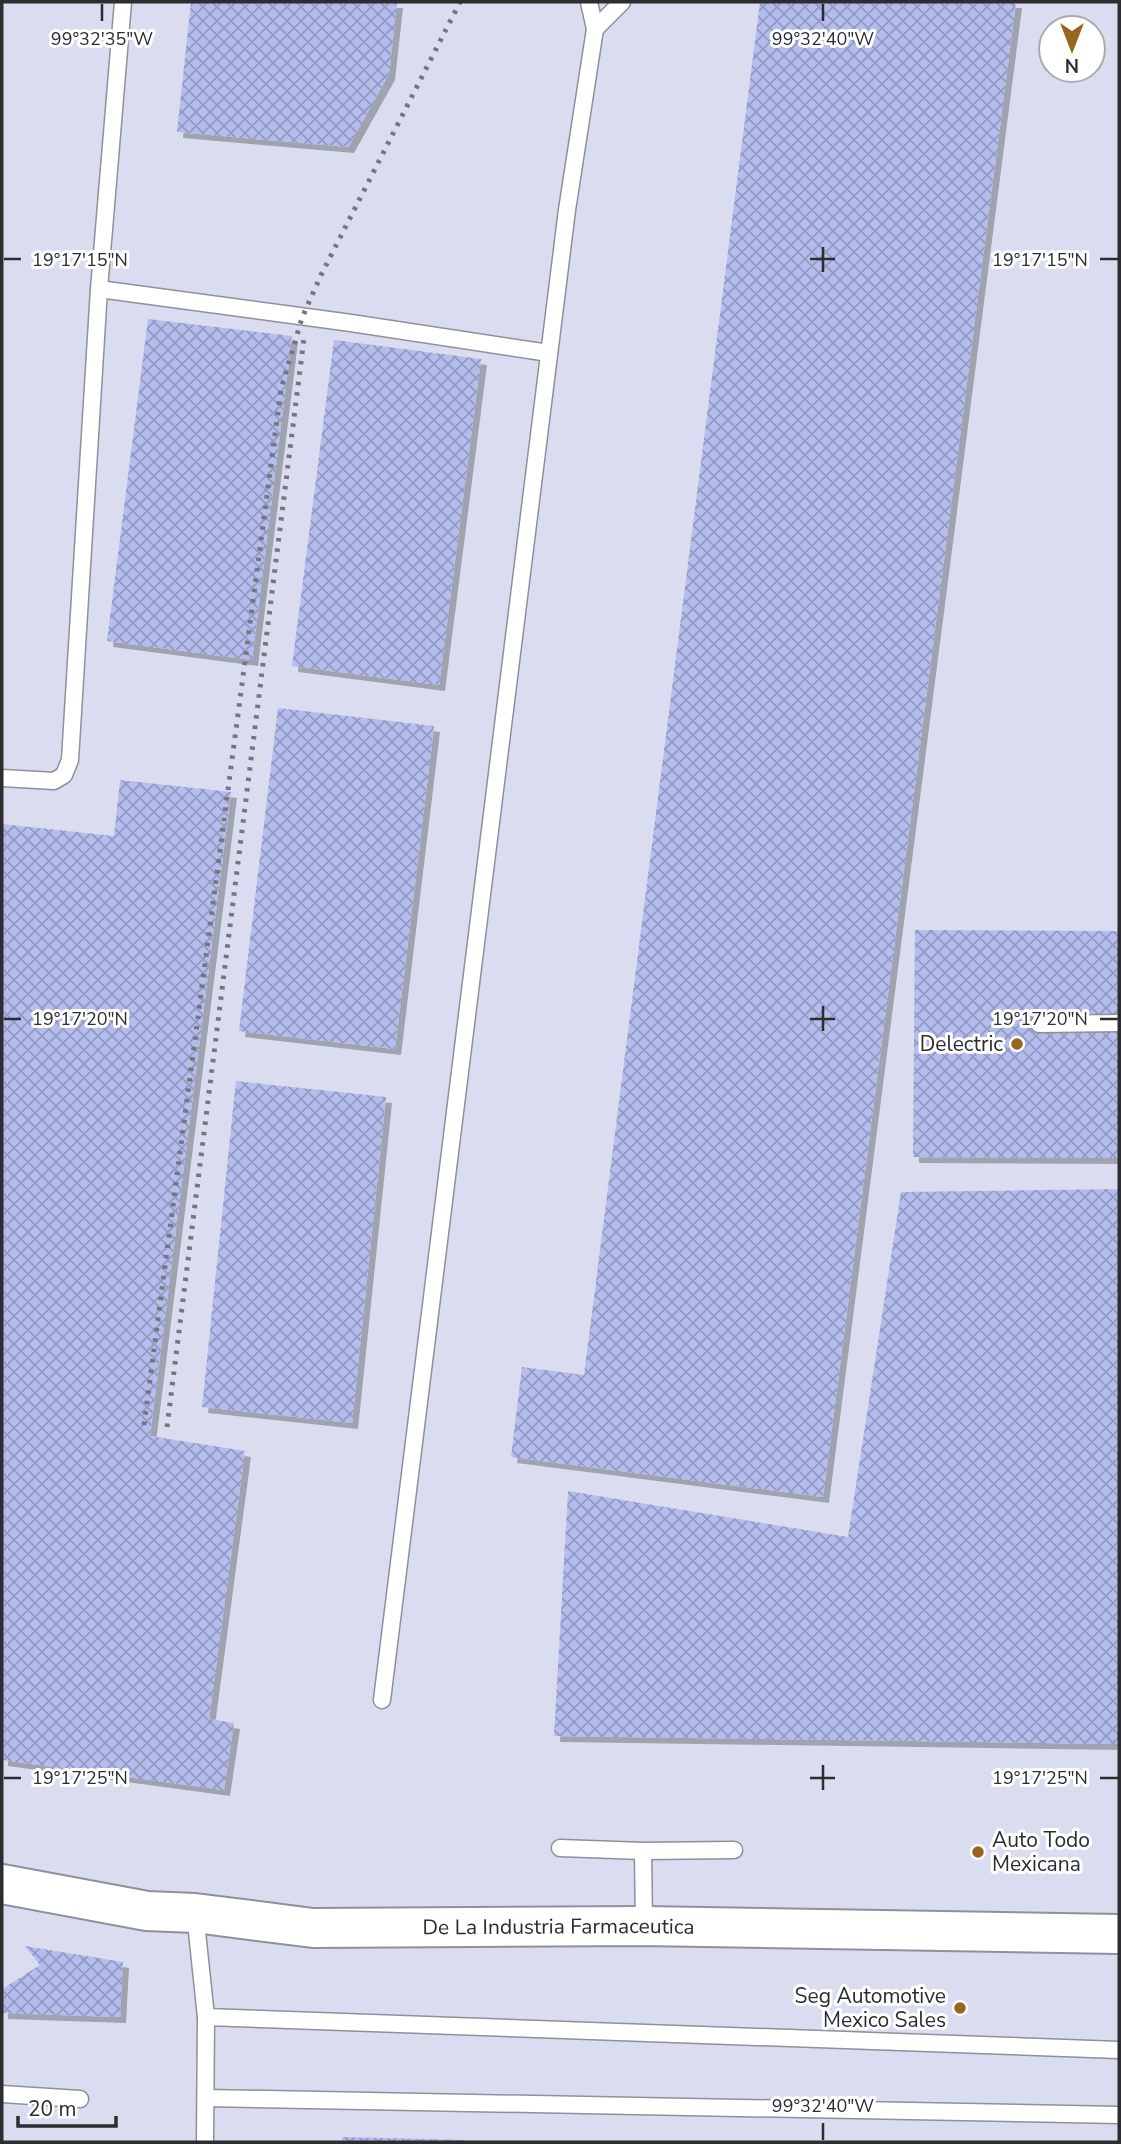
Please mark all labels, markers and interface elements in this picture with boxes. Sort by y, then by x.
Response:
north arrow [1037,14,1107,84]
text: 99°32'35"W [51,27,153,51]
text: 99°32'40"W [772,27,874,51]
text: N [1065,52,1079,78]
text: 19°17'15"N [32,248,128,272]
text: 19°17'15"N [992,248,1088,272]
text: 19°17'20"N [32,1007,128,1031]
text: 19°17'20"N [992,1007,1088,1031]
place label: Delectric [920,1030,1003,1058]
marker: Delectric [1009,1036,1025,1052]
text: 19°17'25"N [32,1766,128,1790]
text: 19°17'25"N [992,1766,1088,1790]
place label: Auto Todo Mexicana [992,1826,1090,1878]
marker: Auto Todo Mexicana [970,1844,986,1860]
street label: De La Industria Farmaceutica [422,1912,695,1941]
place label: Seg Automotive Mexico Sales [795,1982,946,2034]
marker: Seg Automotive Mexico Sales [952,2000,968,2016]
scale bar [18,2084,116,2128]
text: 99°32'40"W [772,2094,874,2118]
text: 20 m [28,2095,77,2123]

